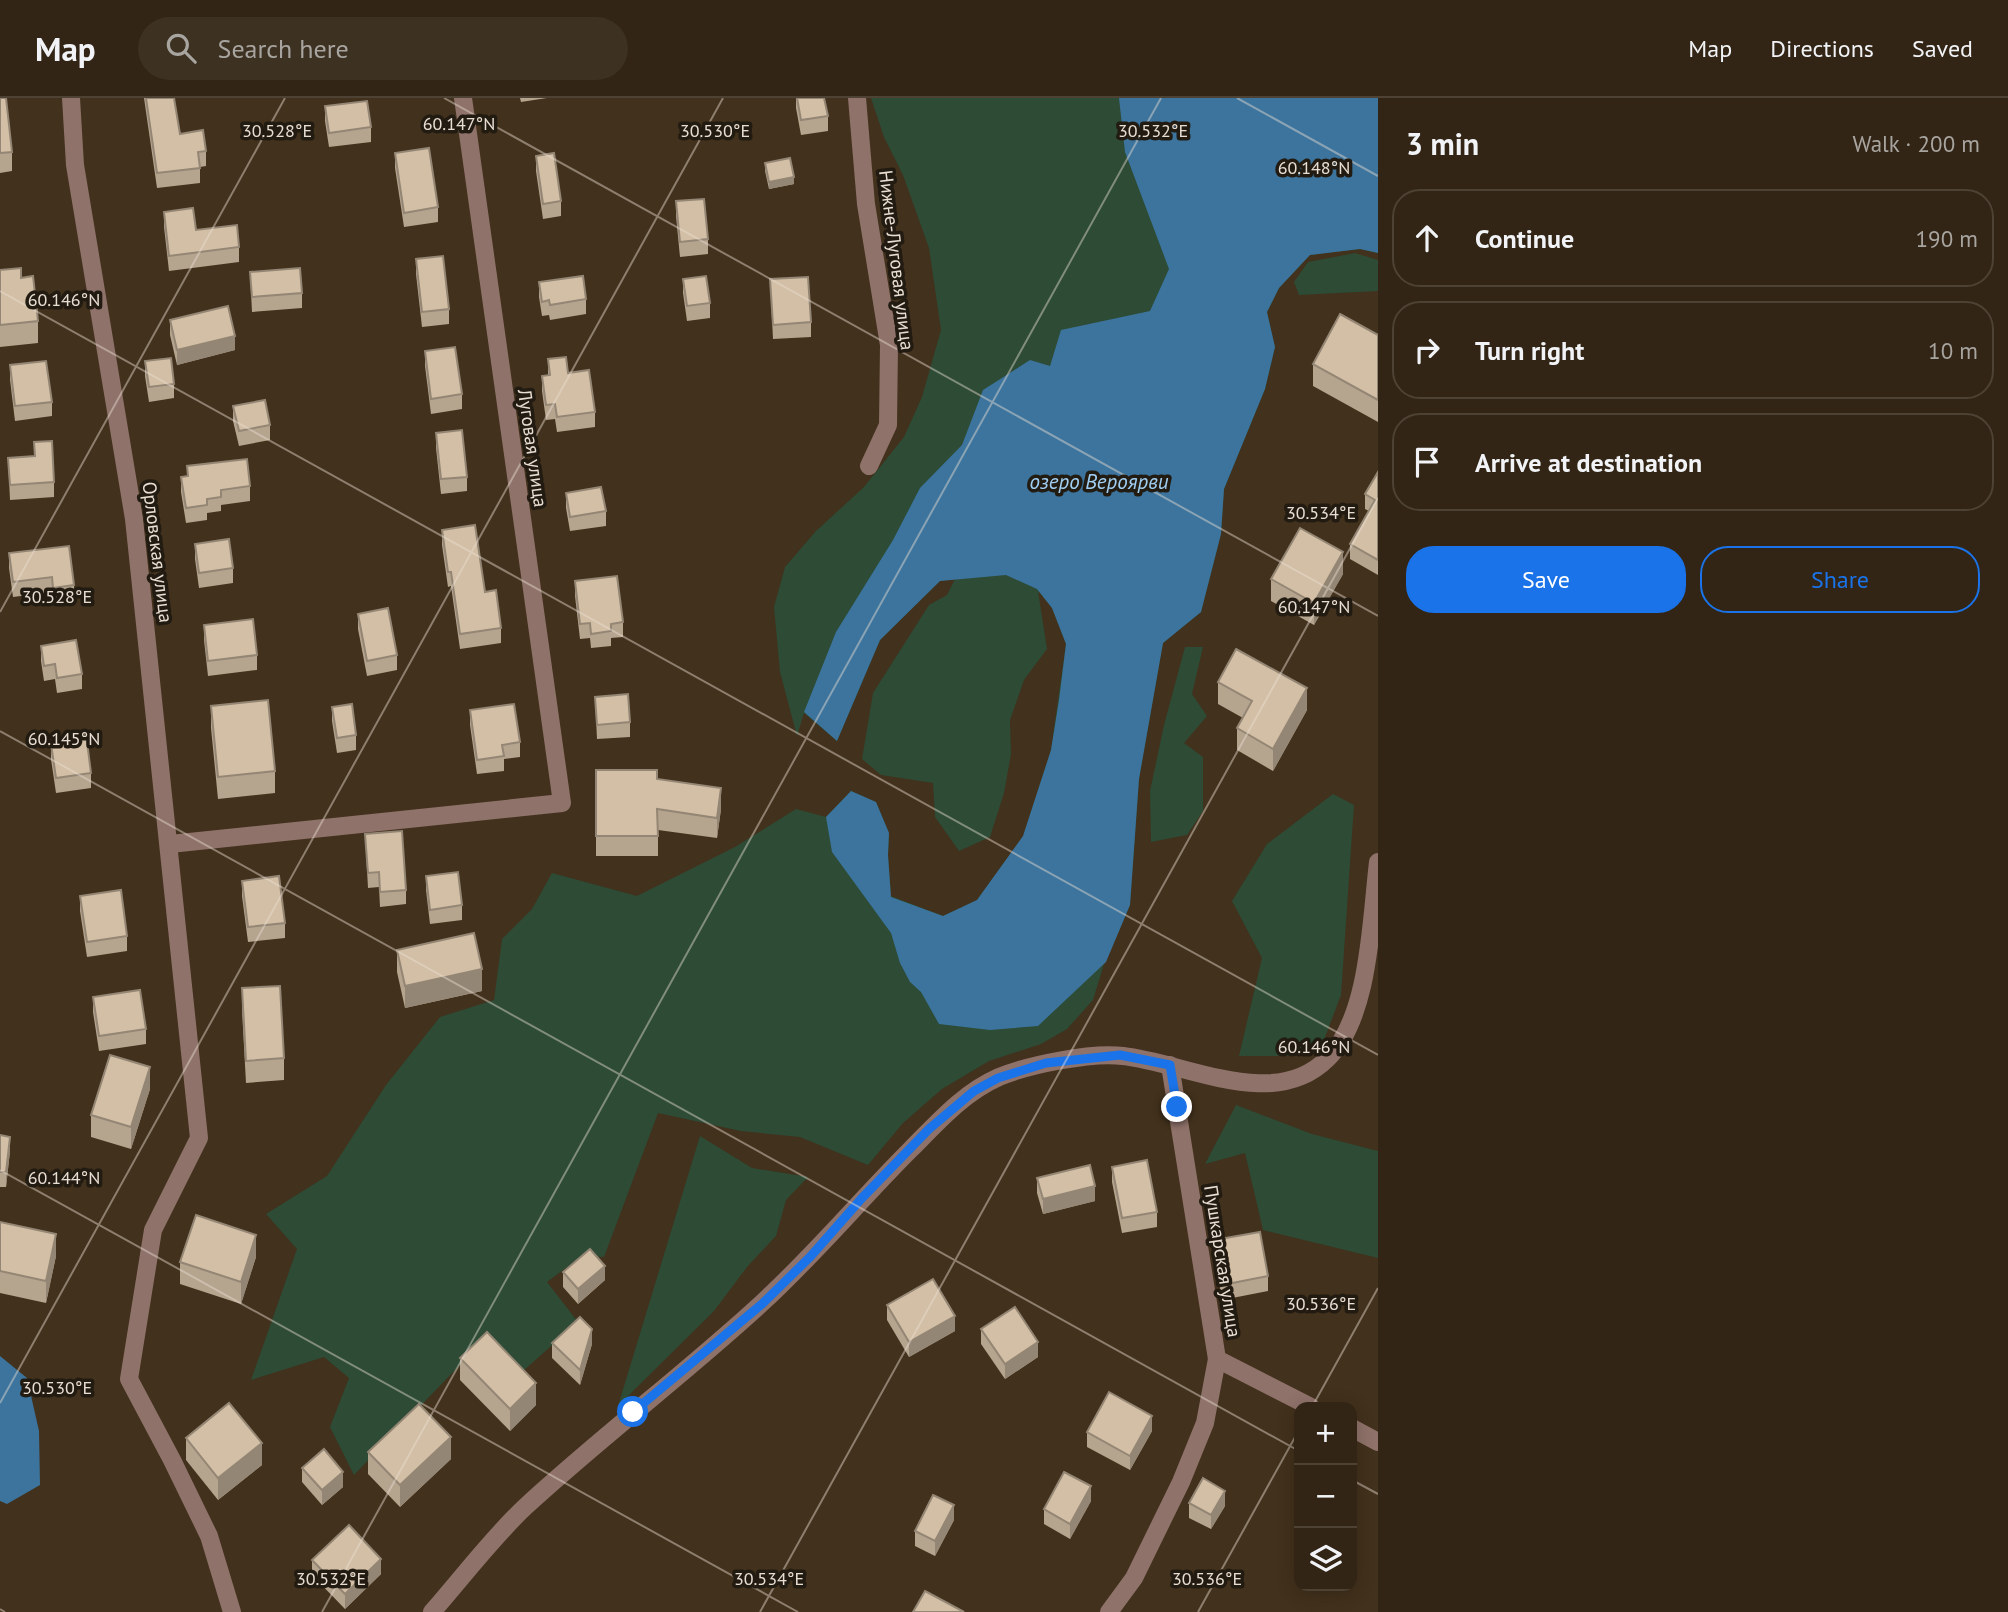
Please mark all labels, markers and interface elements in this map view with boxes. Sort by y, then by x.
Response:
search box [138,17,628,80]
text: Map [35,27,96,70]
icon: search [162,29,200,67]
text: Search here [218,32,349,65]
text: Map [1688,33,1732,64]
text: Directions [1770,33,1874,64]
text: Saved [1912,33,1973,64]
text: 60.147°N [423,112,495,135]
text: 30.528°E [242,119,312,142]
text: 30.530°E [680,119,750,142]
text: 30.532°E [1118,119,1188,142]
text: 3 min [1406,124,1479,163]
text: Walk · 200 m [1853,129,1980,158]
text: 60.148°N [1278,156,1350,179]
street label: Нижне-Луговая улица [874,169,920,351]
icon: ahead [1408,219,1446,257]
text: Continue [1475,222,1574,255]
text: 190 m [1916,224,1978,253]
text: 60.146°N [28,288,100,311]
icon: right [1408,331,1446,369]
text: Turn right [1475,334,1584,367]
text: 10 m [1928,336,1978,365]
street label: Луговая улица [513,386,553,509]
icon: arrive [1408,443,1446,481]
text: Arrive at destination [1475,446,1702,479]
water label: озеро Вероярви [1030,468,1169,495]
street label: Орловская улица [137,480,179,624]
text: 30.534°E [1286,501,1356,524]
button: Save [1406,546,1686,613]
button: Share [1700,546,1980,613]
text: 30.528°E [22,585,92,608]
text: 60.147°N [1278,595,1350,618]
text: 60.145°N [28,727,100,750]
text: 60.146°N [1278,1035,1350,1058]
route end [1161,1091,1192,1122]
text: 60.144°N [28,1166,100,1189]
street label: Пушкарская улица [1199,1183,1247,1339]
text: 30.536°E [1286,1292,1356,1315]
text: 30.530°E [22,1376,92,1399]
route start [617,1396,648,1427]
map controls [1294,1402,1357,1591]
button: + [1294,1402,1357,1465]
button: − [1294,1465,1357,1528]
button: layers [1294,1528,1357,1591]
text: 30.532°E [296,1567,366,1590]
text: 30.534°E [734,1567,804,1590]
text: 30.536°E [1172,1567,1242,1590]

